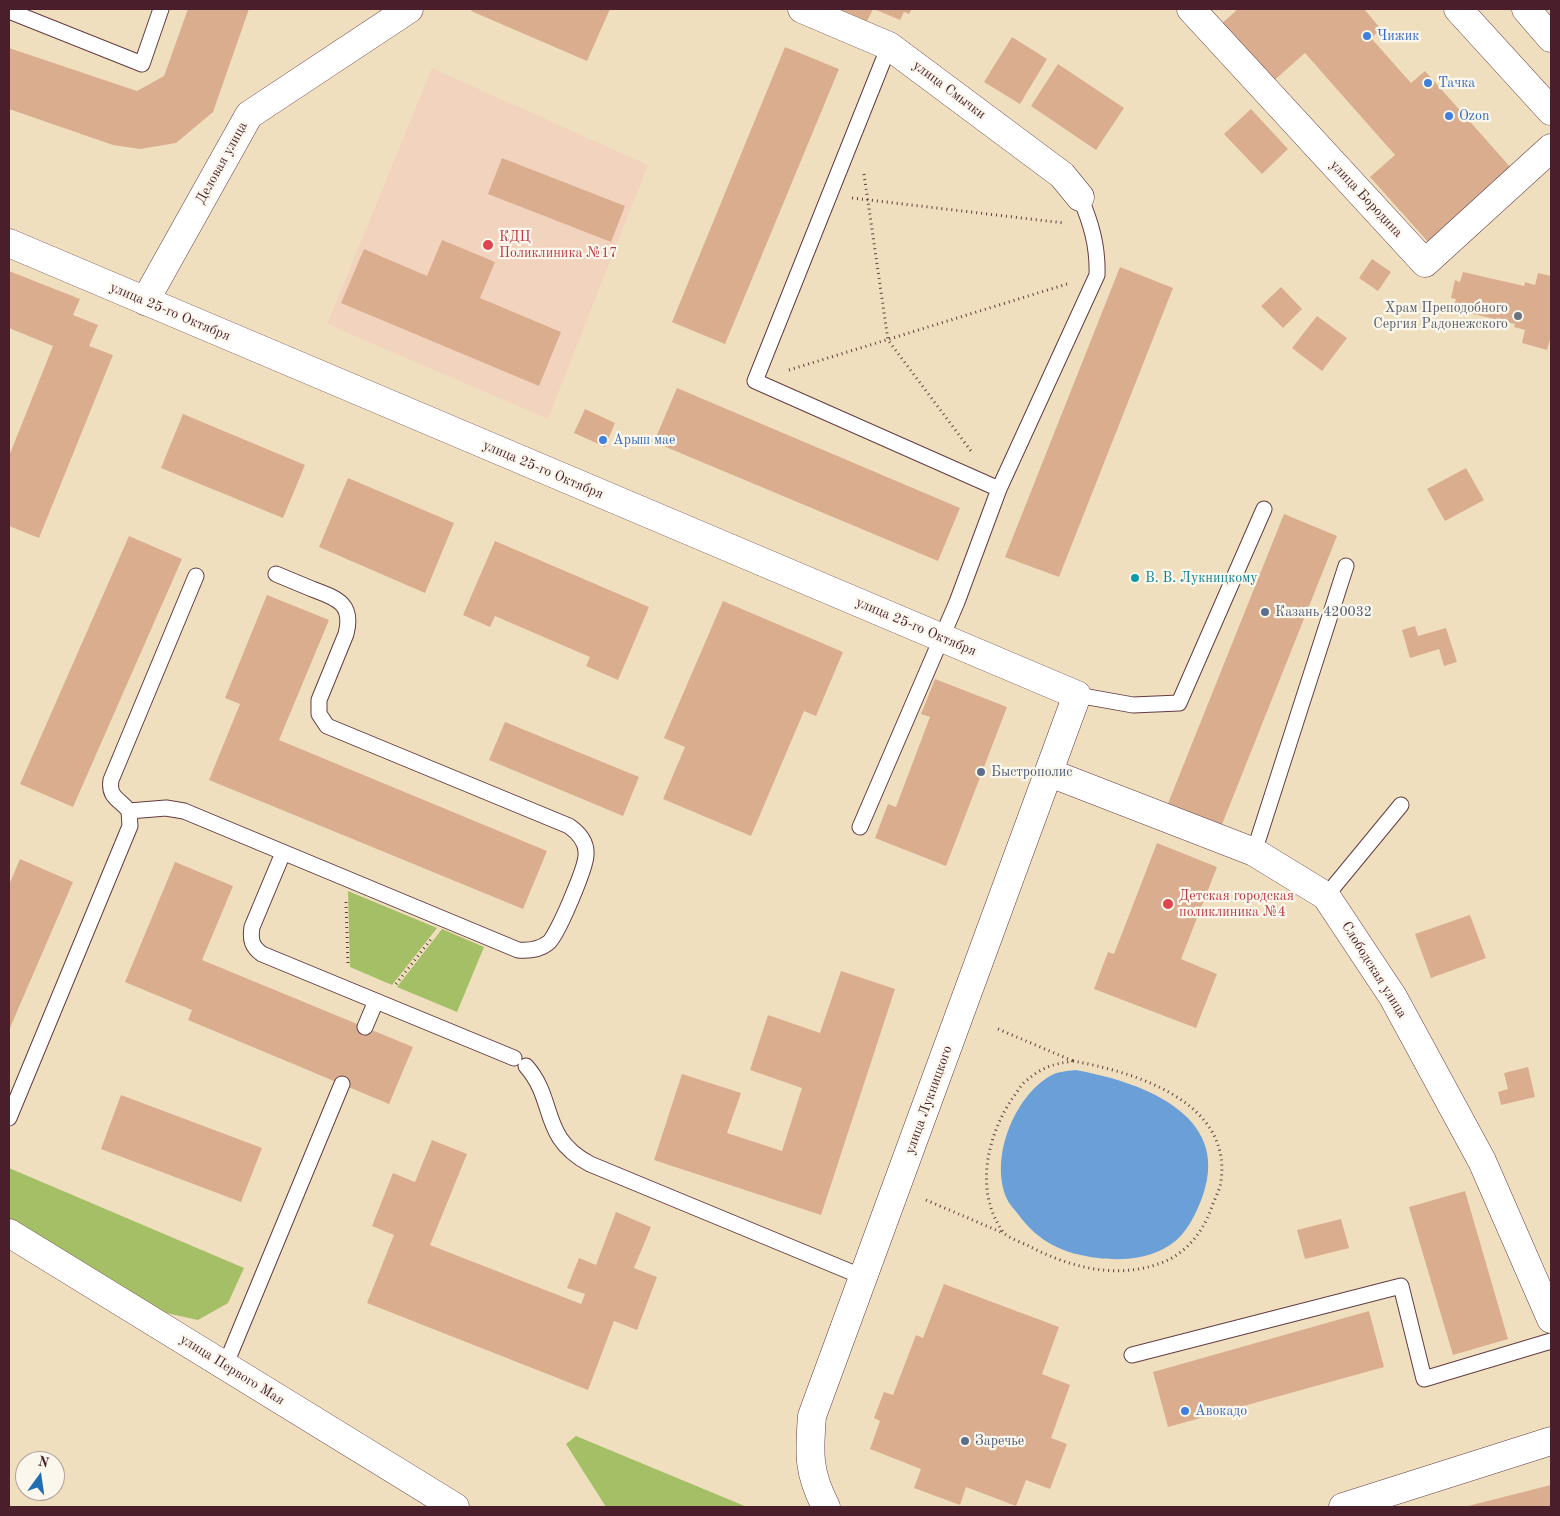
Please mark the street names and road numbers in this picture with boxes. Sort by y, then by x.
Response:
street label: улица Смычки [909,57,989,123]
street label: Деловая улица [192,119,252,207]
street label: улица Бородина [1326,157,1406,241]
street label: улица 25-го Октября [107,279,233,345]
street label: улица 25-го Октября [480,437,606,503]
street label: улица 25-го Октября [853,594,979,660]
street label: Слободская улица [1338,919,1410,1021]
street label: улица Лукницкого [902,1043,956,1157]
street label: улица Первого Мая [177,1331,287,1409]

